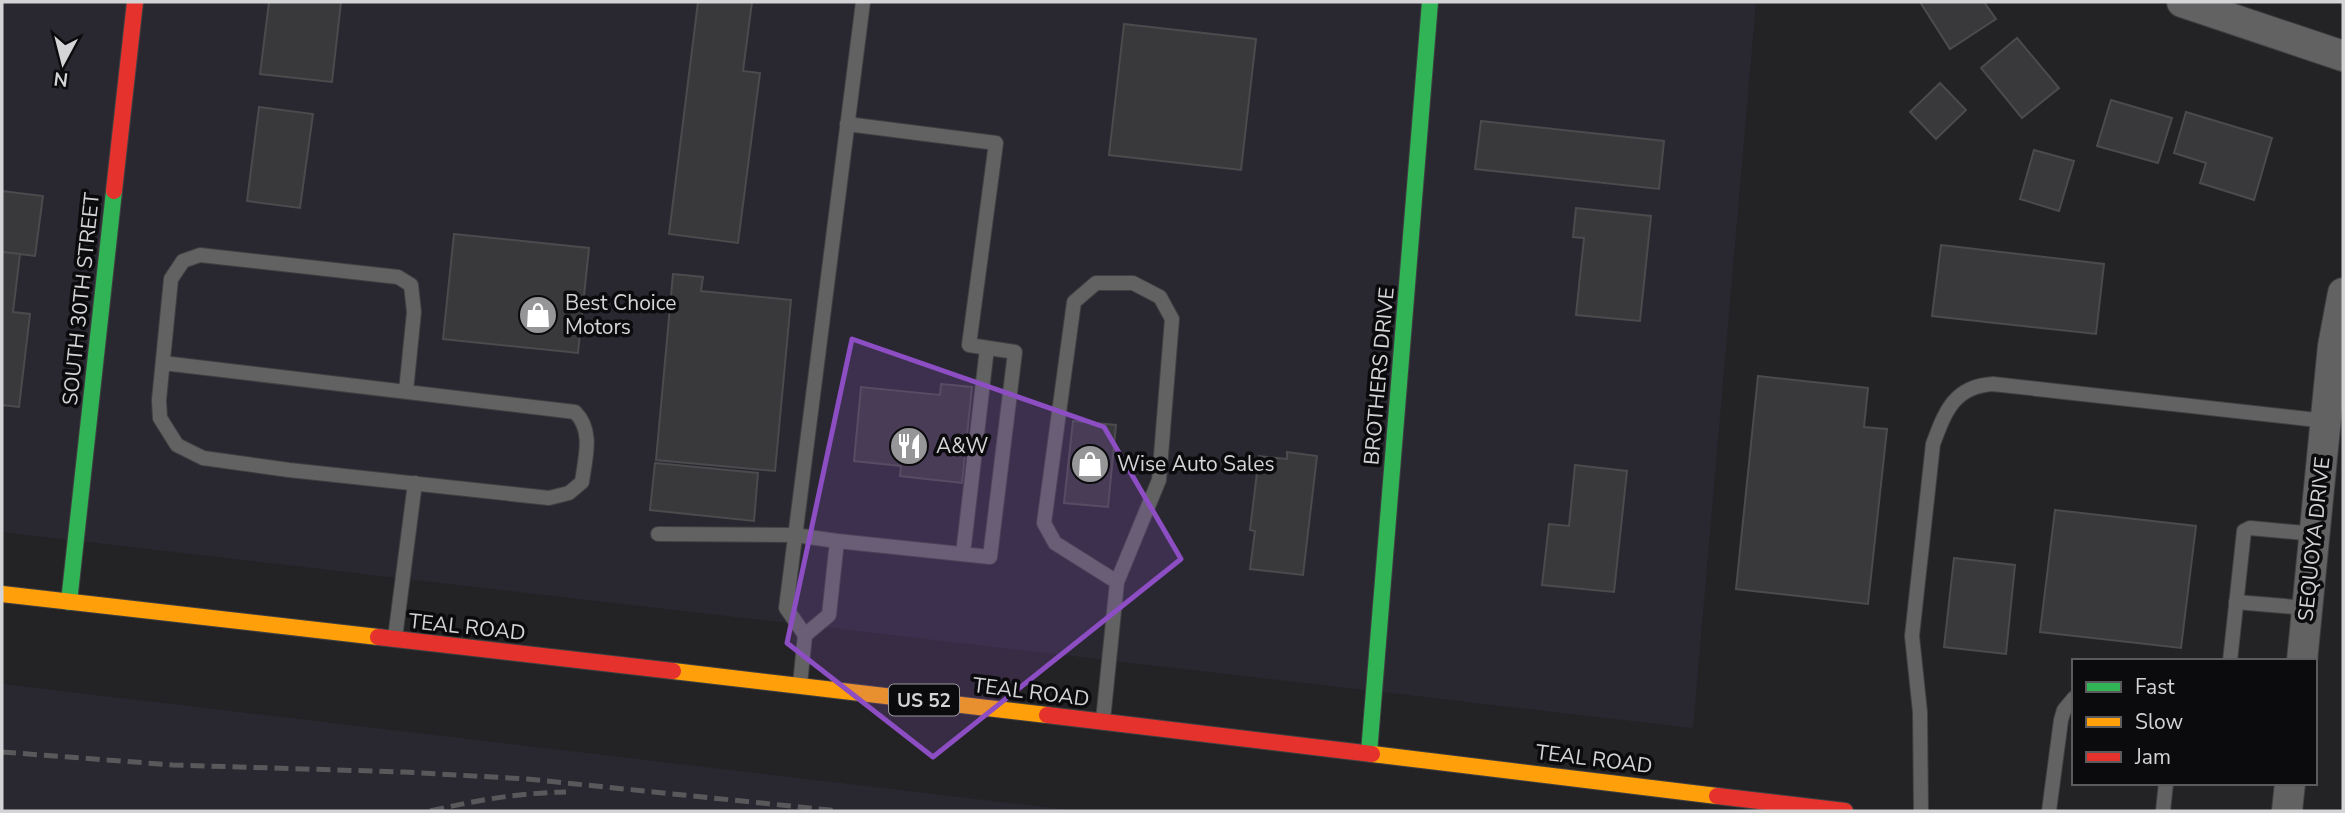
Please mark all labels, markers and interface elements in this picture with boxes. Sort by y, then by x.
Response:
north arrow [28,28,98,98]
text: N [52,65,70,93]
street label: SOUTH 30TH STREET [56,191,106,407]
street label: BROTHERS DRIVE [1357,286,1401,466]
place label: Best Choice Motors [565,289,676,341]
shop icon: Best Choice Motors [517,294,559,336]
restaurant icon: A&W [888,425,930,467]
place label: A&W [936,432,988,460]
shop icon: Wise Auto Sales [1069,443,1111,485]
place label: Wise Auto Sales [1117,450,1275,478]
street label: SEQUOYA DRIVE [2291,455,2337,623]
street label: TEAL ROAD [407,607,527,647]
legend [2072,659,2317,785]
street label: TEAL ROAD [971,671,1091,713]
text: Fast [2135,673,2175,701]
road number: US 52 [889,684,959,716]
text: Slow [2135,708,2184,736]
street label: TEAL ROAD [1534,738,1654,780]
text: Jam [2134,743,2171,771]

